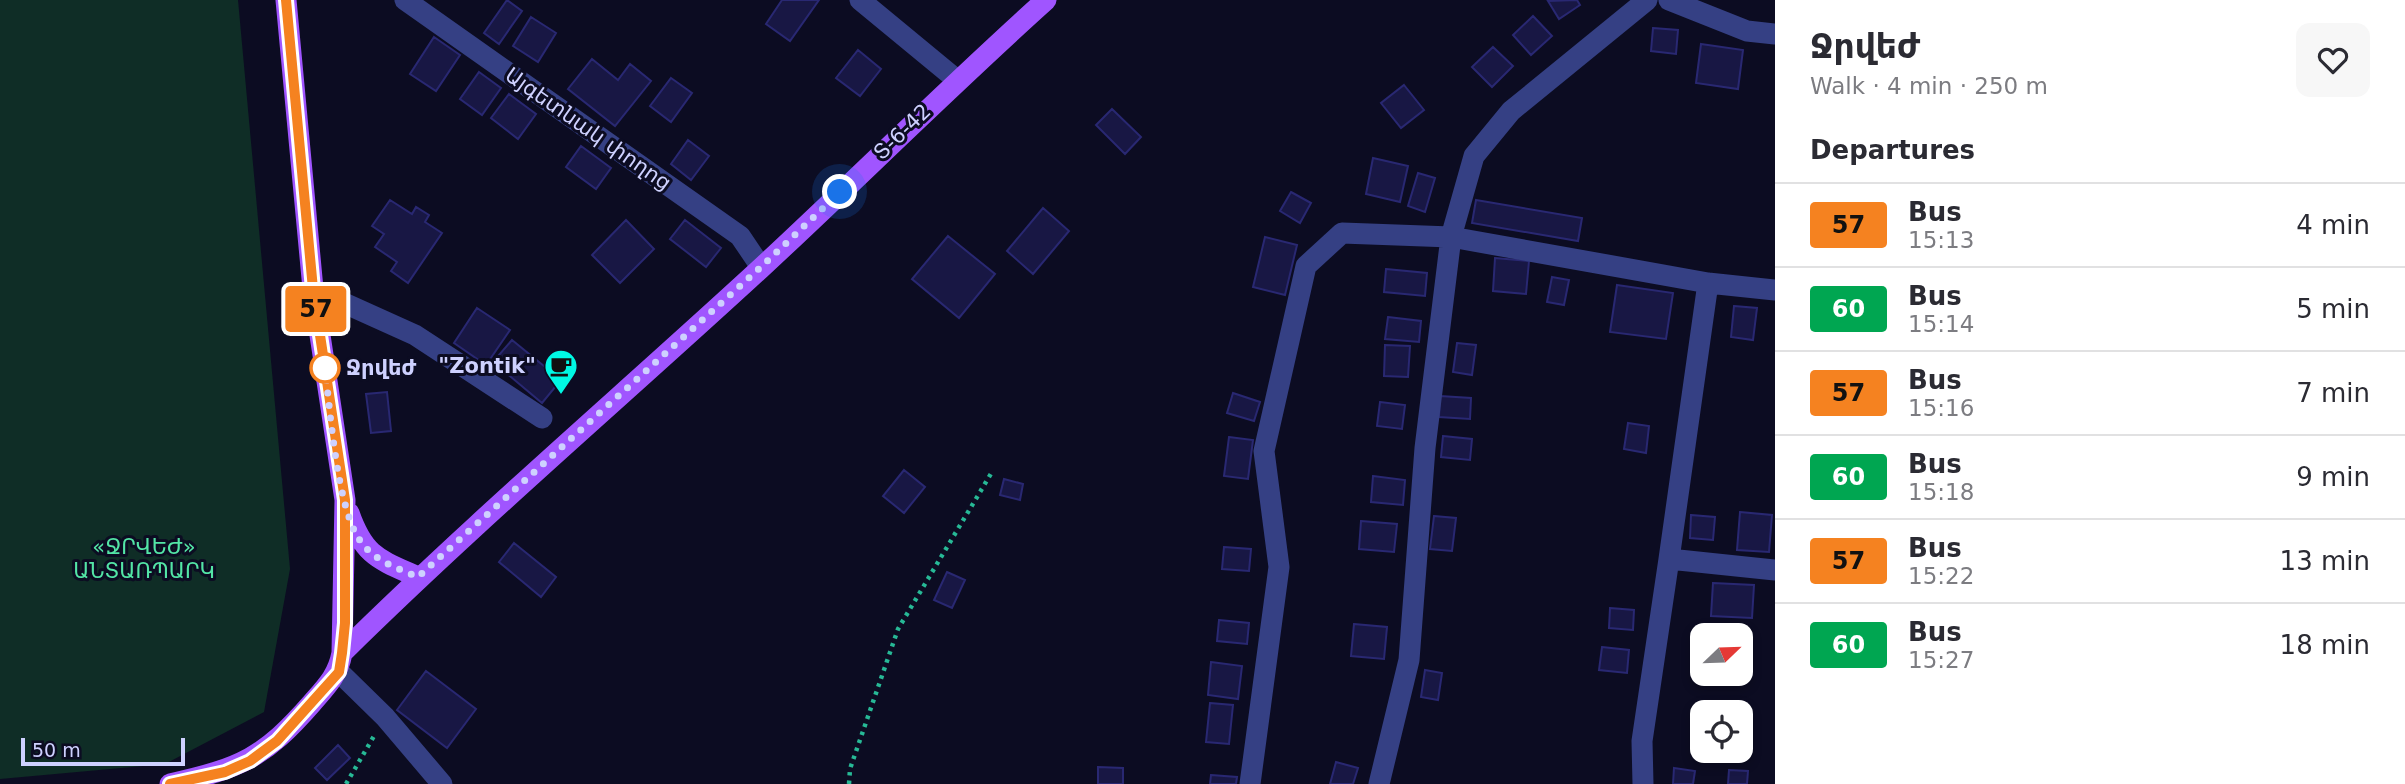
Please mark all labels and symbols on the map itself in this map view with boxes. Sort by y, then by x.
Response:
street label: Այգետնակ փողոց [501,63,675,195]
street label: Տ-6-42 [868,99,936,165]
your location [822,174,857,209]
line badge: 57 [284,286,348,332]
cafe icon: "Zontik" [542,347,580,396]
marker: Ջրվեժ [310,353,340,383]
place label: "Zontik" [438,354,536,378]
place label: Ջրվեժ [346,356,416,380]
park label: «ՋՐՎԵԺ» ԱՆՏԱՌՊԱՐԿ [73,535,215,583]
north arrow [1690,623,1754,686]
scale bar [21,735,186,767]

